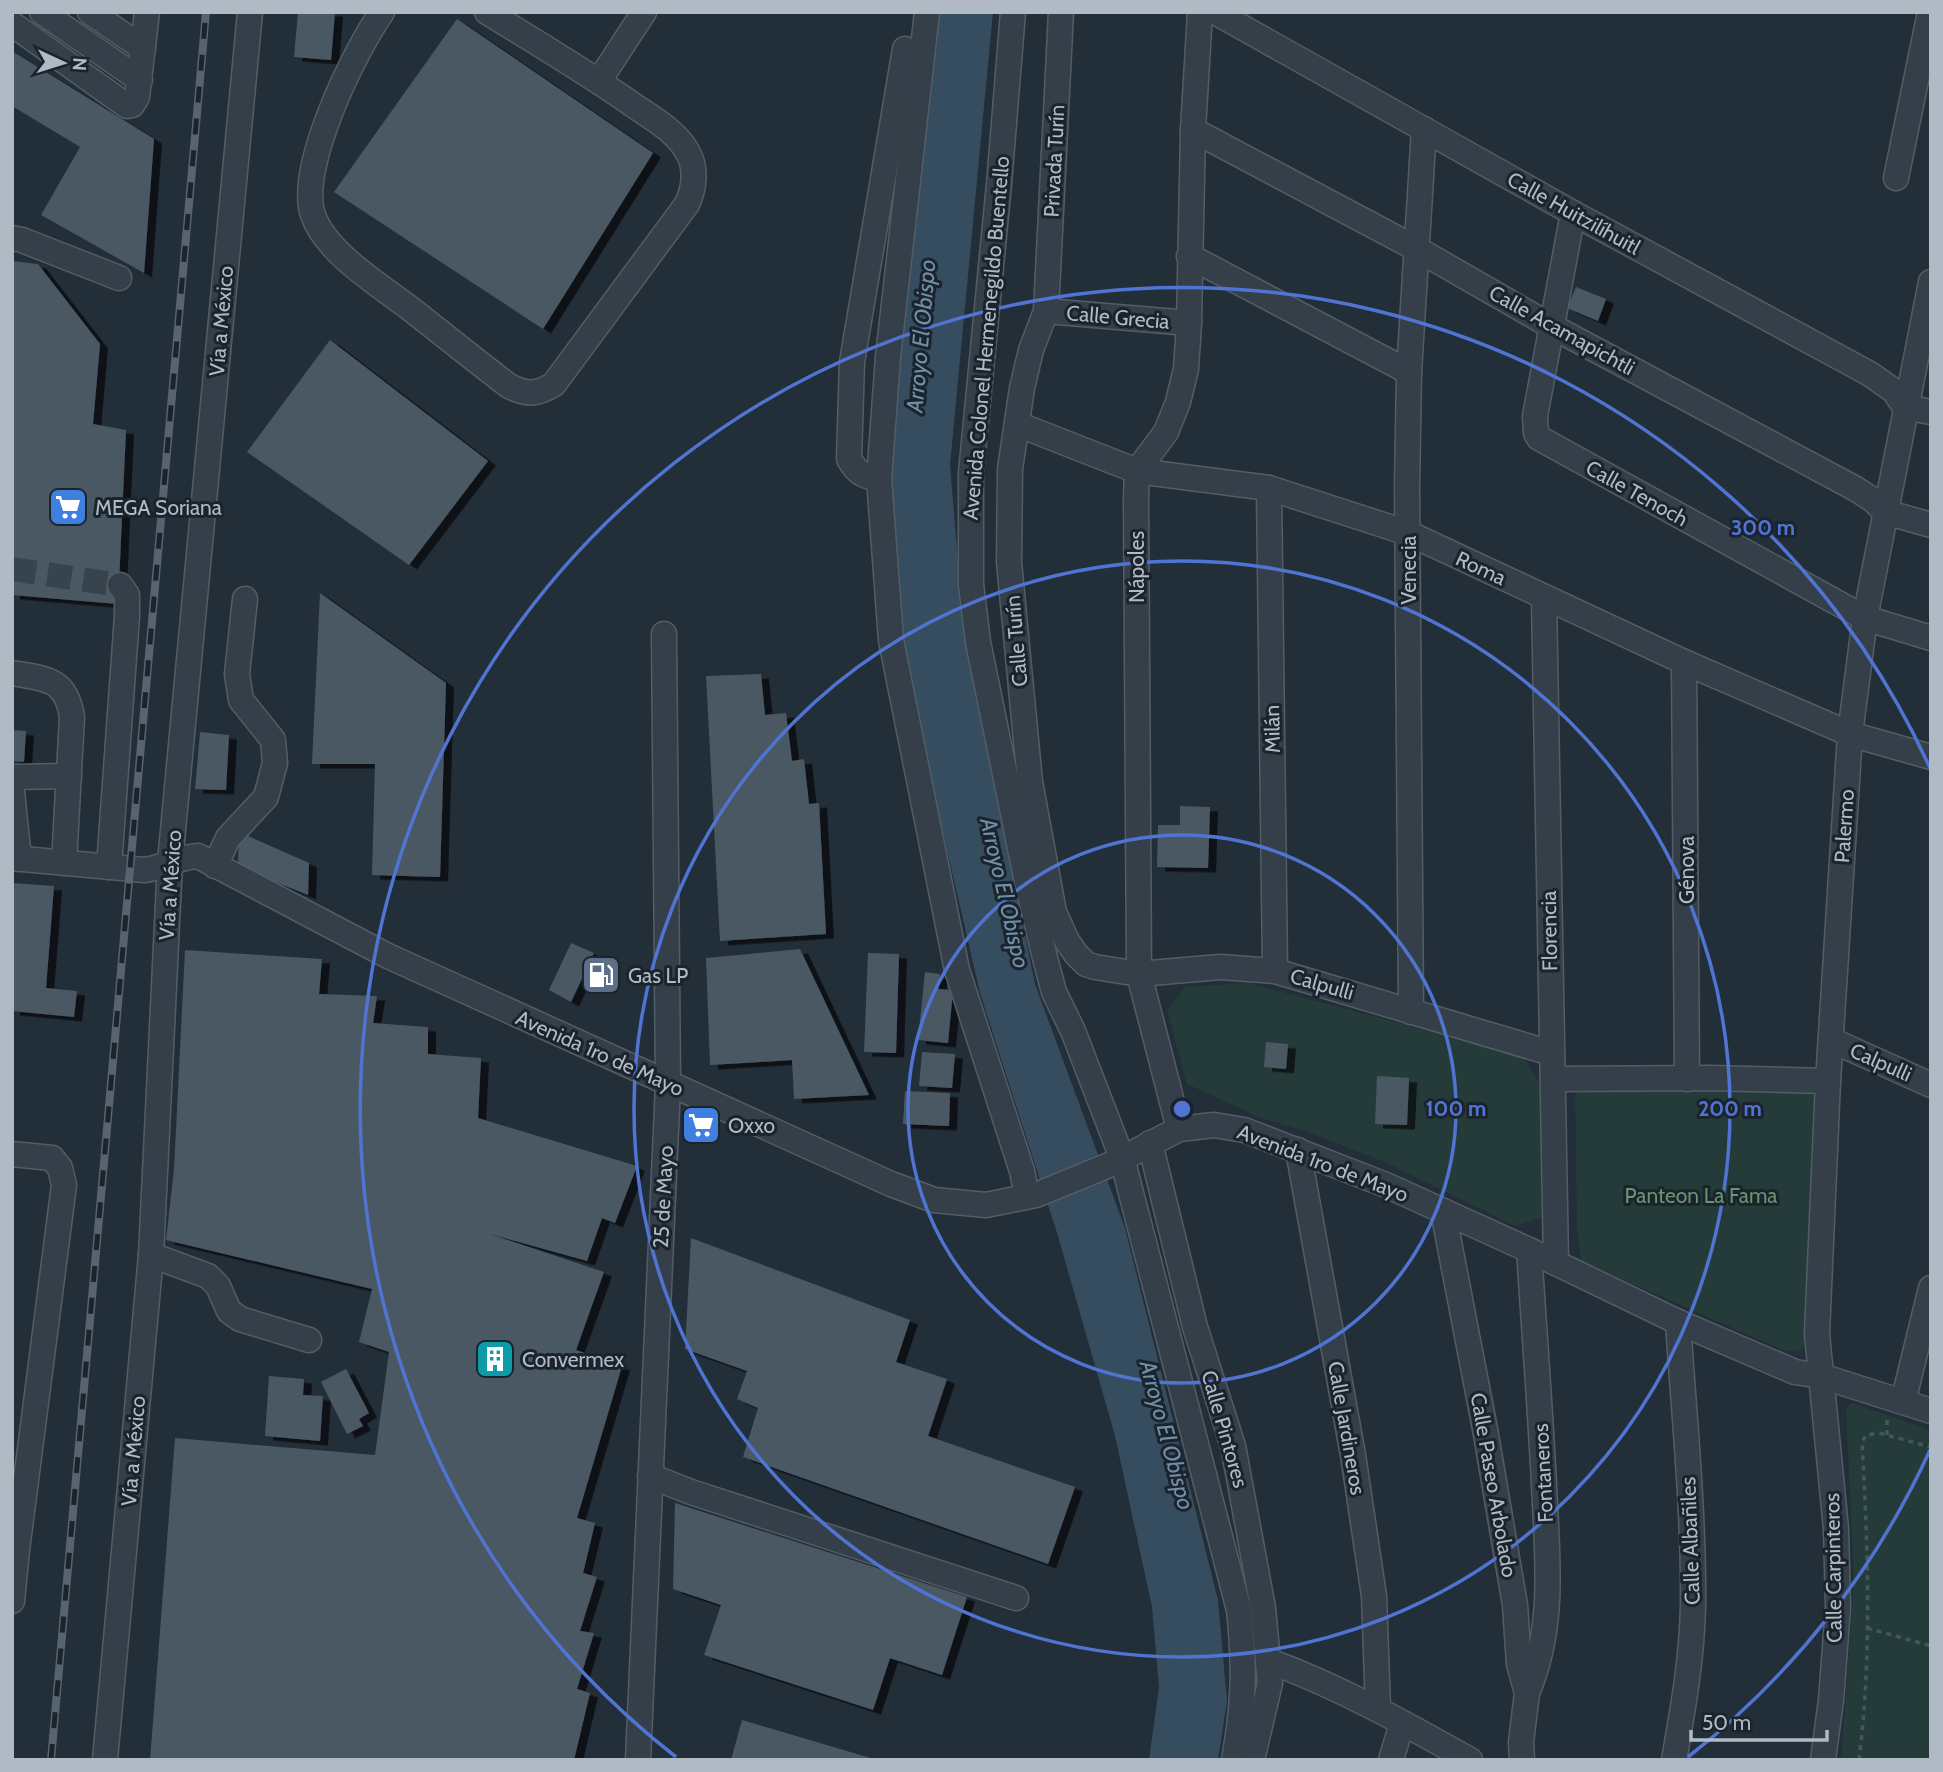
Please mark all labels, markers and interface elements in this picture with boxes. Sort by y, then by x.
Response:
north arrow [28,28,98,98]
text: N [68,57,91,72]
street label: Privada Turín [1039,104,1069,218]
street label: Avenida Colonel Hermenegildo Buentello [958,155,1014,521]
street label: Calle Huitzilíhuitl [1503,166,1645,260]
water label: Arroyo El Obispo [900,258,942,415]
street label: Vía a México [204,265,238,377]
street label: Calle Acamapichtli [1485,280,1639,380]
street label: Calle Grecia [1065,300,1171,334]
street label: Calle Tenoch [1582,455,1692,531]
supermarket icon: MEGA Soriana [47,486,89,528]
place label: MEGA Soriana [95,495,222,520]
text: 300 m [1731,515,1795,540]
street label: Nápoles [1124,531,1149,603]
street label: Venecia [1396,536,1421,604]
street label: Roma [1452,546,1510,590]
street label: Calle Turín [1000,594,1032,688]
street label: Milán [1259,705,1285,753]
street label: Palermo [1829,788,1859,864]
water label: Arroyo El Obispo [974,814,1036,971]
street label: Vía a México [154,829,186,941]
street label: Génova [1674,836,1699,904]
street label: Florencia [1536,891,1562,971]
fuel station icon: Gas LP [580,954,622,996]
place label: Gas LP [628,963,688,988]
street label: Calpulli [1287,963,1357,1005]
street label: Avenida 1ro de Mayo [512,1005,688,1101]
street label: Calpulli [1846,1037,1916,1087]
text: 100 m [1426,1096,1486,1121]
text: 200 m [1698,1096,1762,1121]
centre of rings [1170,1097,1194,1121]
supermarket icon: Oxxo [680,1104,722,1146]
place label: Oxxo [728,1113,775,1138]
street label: Avenida 1ro de Mayo [1234,1119,1412,1207]
street label: 25 de Mayo [648,1145,678,1249]
park label: Panteon La Fama [1625,1183,1777,1208]
building icon: Convermex [474,1338,516,1380]
place label: Convermex [522,1347,624,1372]
water label: Arroyo El Obispo [1133,1356,1200,1513]
street label: Calle Jardineros [1323,1359,1371,1497]
street label: Calle Pintores [1196,1368,1254,1491]
street label: Calle Paseo Arbolado [1465,1391,1523,1579]
street label: Vía a México [116,1395,150,1507]
street label: Fontaneros [1528,1422,1558,1523]
street label: Calle Albañiles [1675,1476,1705,1606]
street label: Calle Carpinteros [1819,1492,1847,1643]
scale bar [1691,1698,1828,1742]
text: 50 m [1702,1710,1751,1735]

